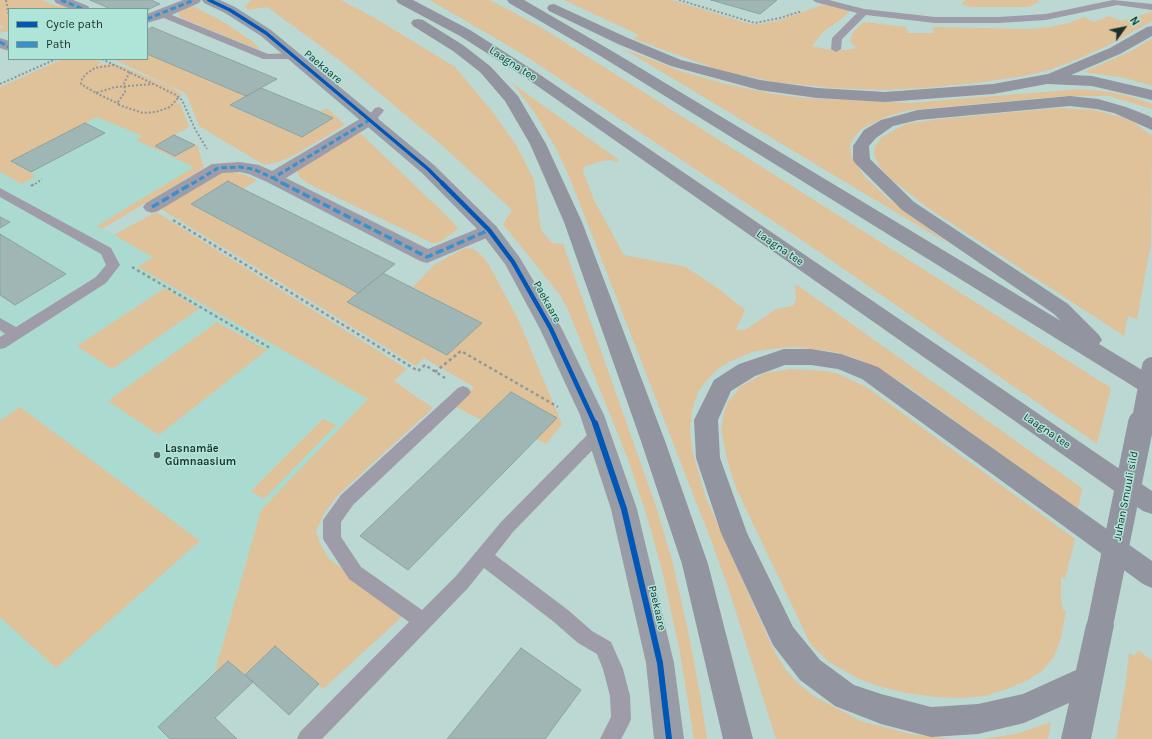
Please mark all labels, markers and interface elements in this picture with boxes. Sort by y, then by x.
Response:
legend [8,8,148,60]
north arrow [1104,8,1144,48]
text: N [1127,14,1142,28]
text: Cycle path [46,17,103,31]
text: Path [46,37,71,51]
street label: Laagna tee [487,44,539,84]
street label: Paekaare [301,47,345,87]
street label: Laagna tee [754,227,806,269]
street label: Paekaare [530,279,564,325]
street label: Laagna tee [1021,410,1073,452]
place label: Lasnamäe Gümnaasium [165,442,236,468]
marker: Lasnamäe Gümnaasium [152,450,162,460]
street label: Juhan Smuuli sild [1111,450,1141,542]
street label: Paekaare [645,584,669,632]

